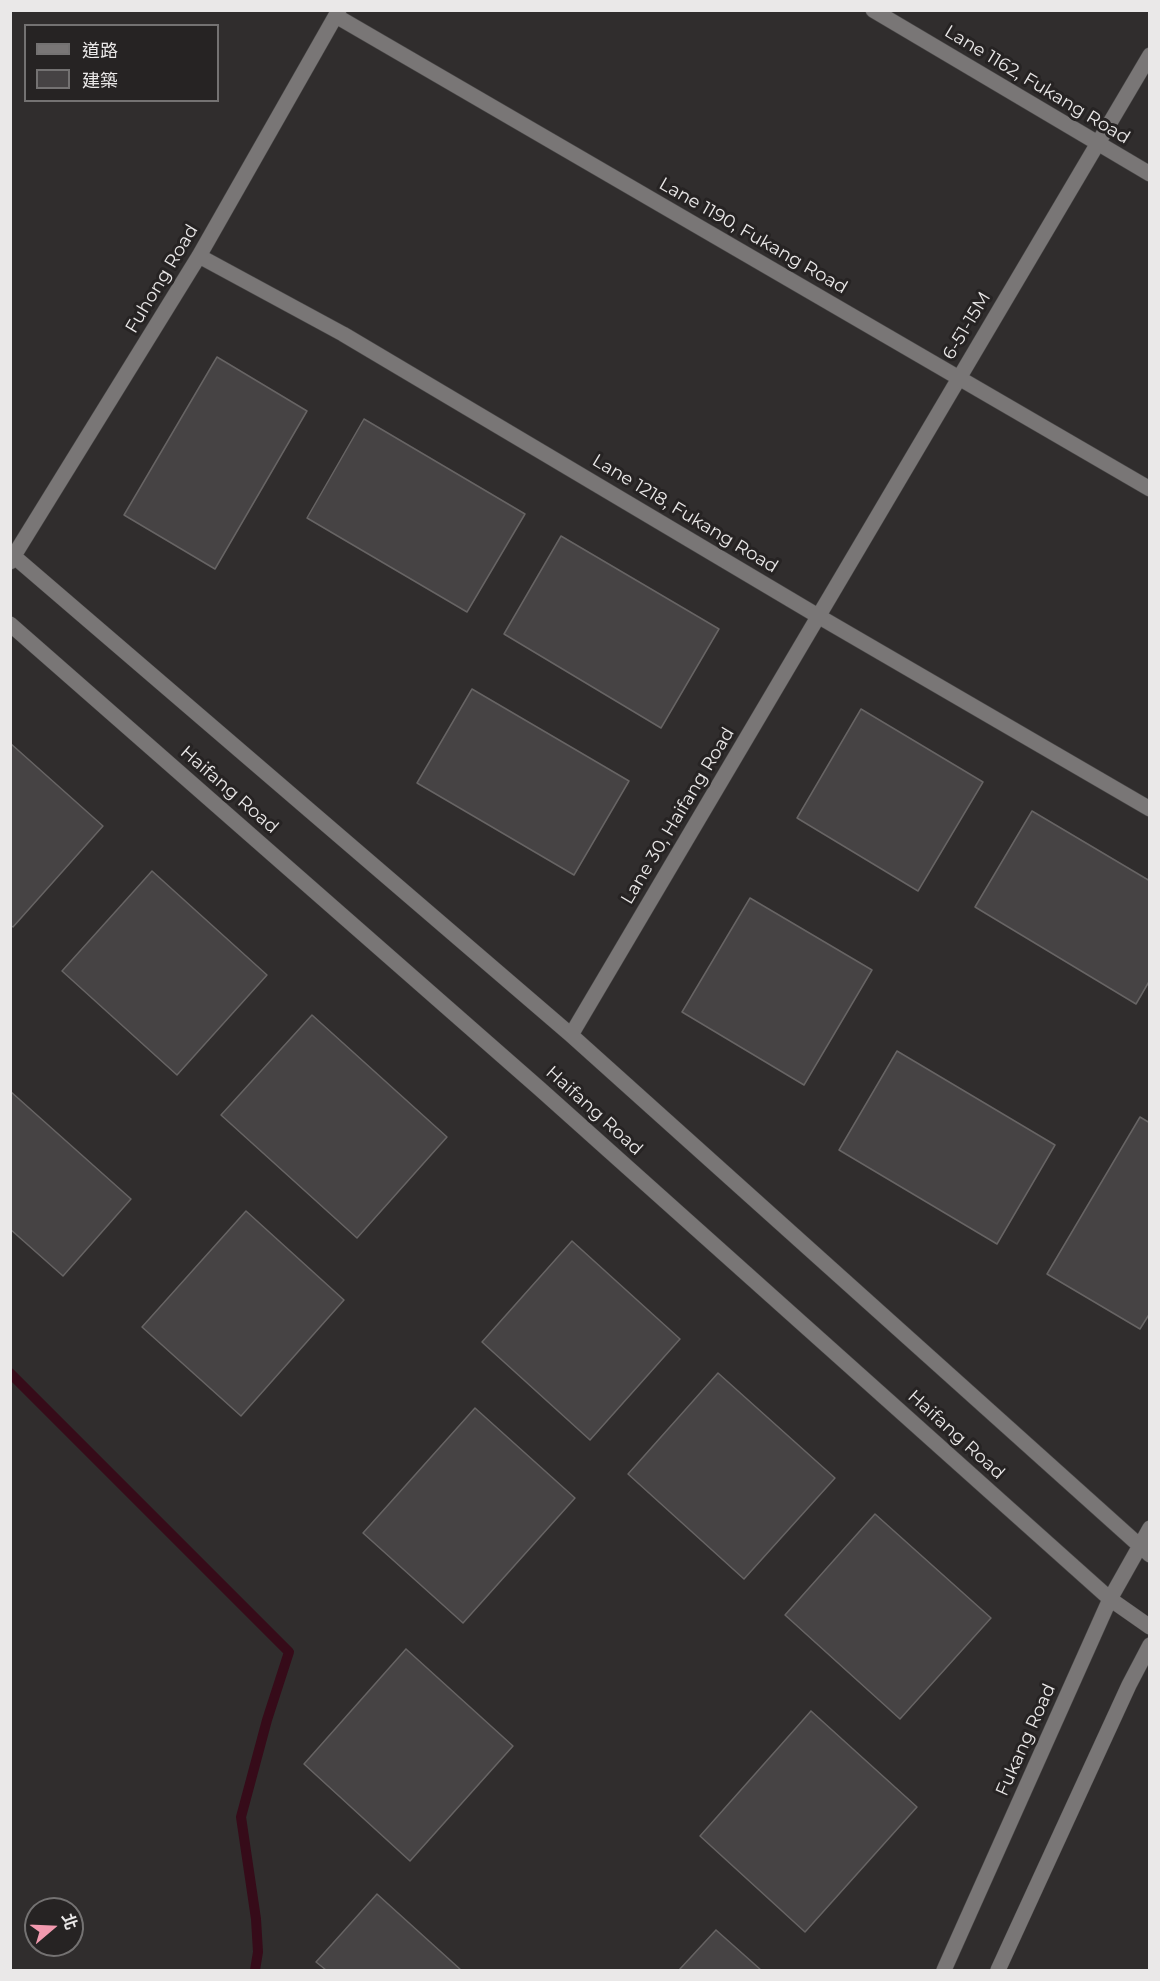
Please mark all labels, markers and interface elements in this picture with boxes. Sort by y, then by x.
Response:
street label: Lane 1162, Fukang Road [940,21,1134,149]
legend [24,24,219,102]
text: 道路 [82,40,118,62]
text: 建築 [82,70,118,92]
street label: Lane 1190, Fukang Road [655,173,851,299]
street label: Fuhong Road [121,221,203,337]
street label: 6-51-15M [938,288,996,364]
street label: Lane 1218, Fukang Road [588,450,782,578]
street label: Lane 30, Haifang Road [617,724,739,908]
street label: Haifang Road [176,742,282,838]
street label: Haifang Road [541,1062,647,1160]
street label: Haifang Road [903,1386,1009,1484]
street label: Fukang Road [992,1680,1060,1800]
north arrow [24,1897,84,1957]
text: 北 [58,1911,81,1932]

